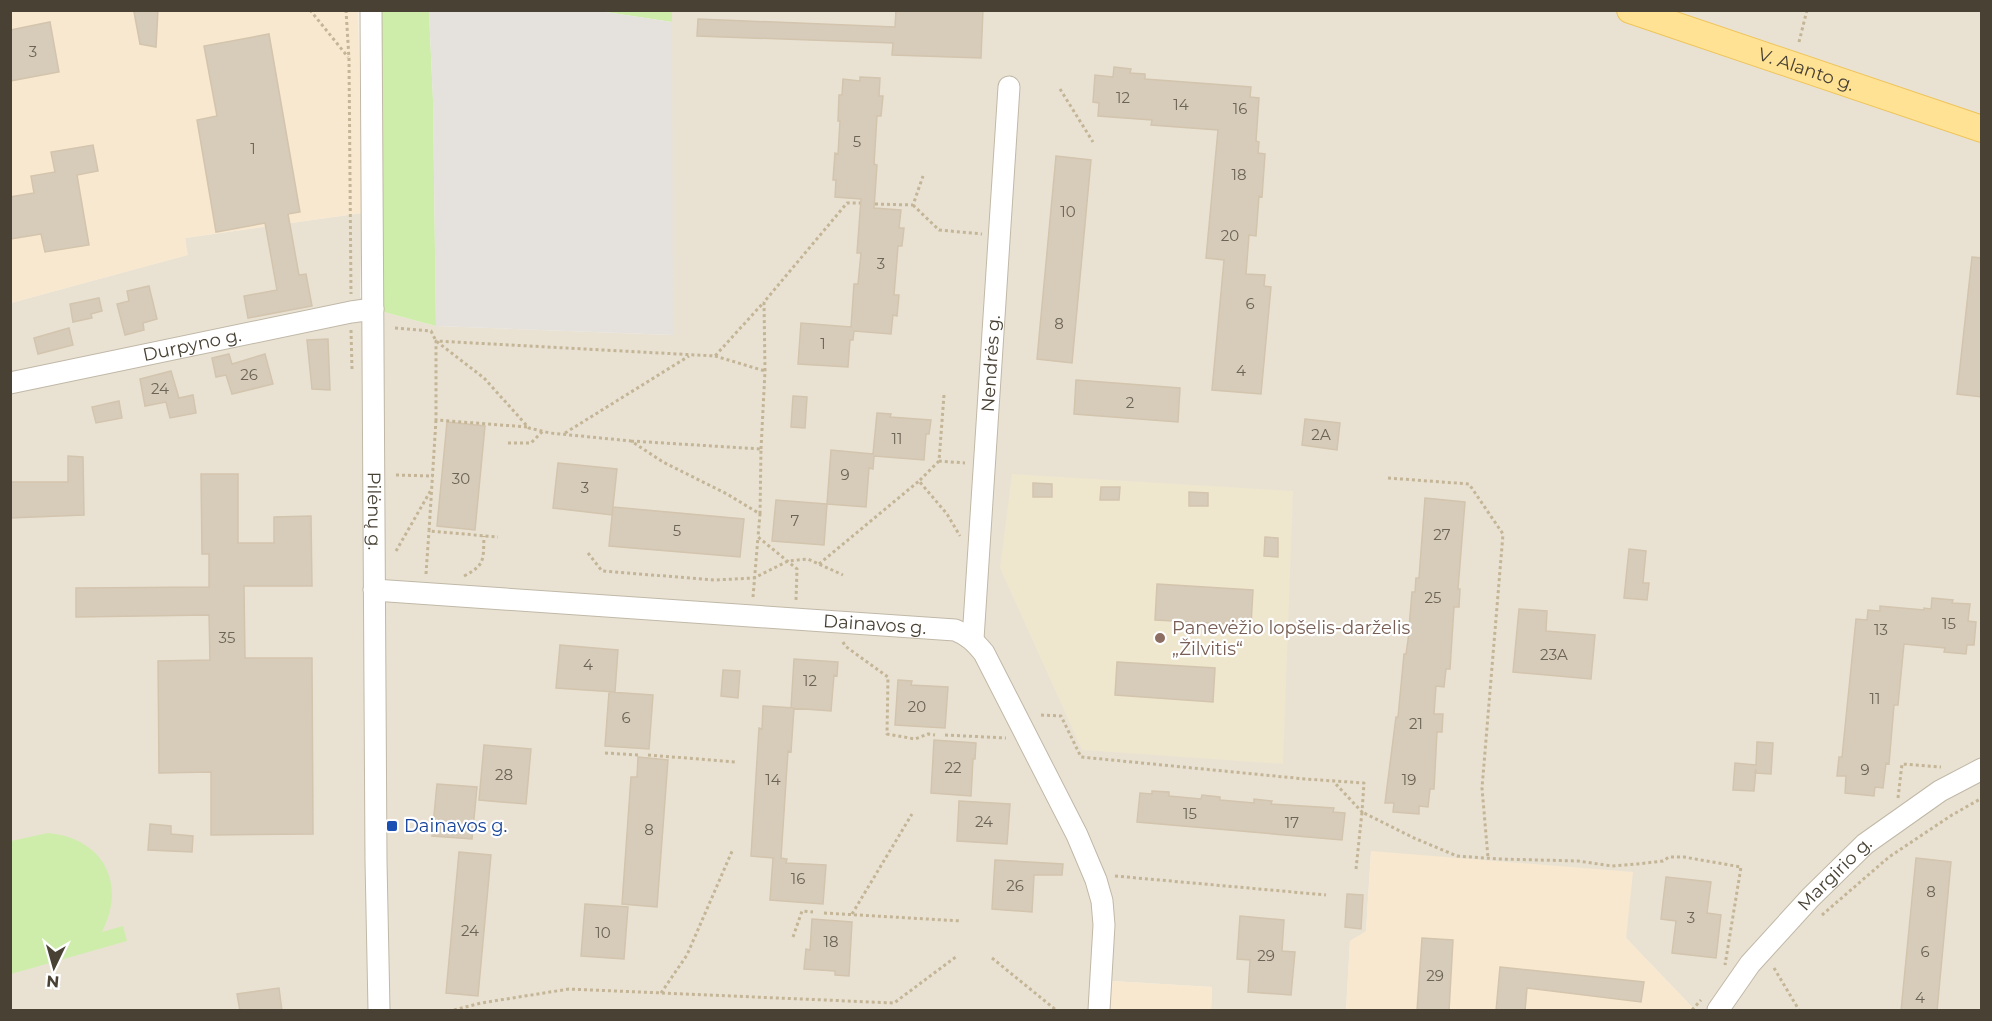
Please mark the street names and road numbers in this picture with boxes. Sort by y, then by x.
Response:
street label: V. Alanto g. [1755,43,1857,96]
street label: Nendrės g. [977,314,1005,413]
street label: Durpyno g. [141,324,243,366]
street label: Pilėnų g. [363,472,385,550]
street label: Dainavos g. [822,610,927,639]
street label: Margirio g. [1793,832,1876,915]

